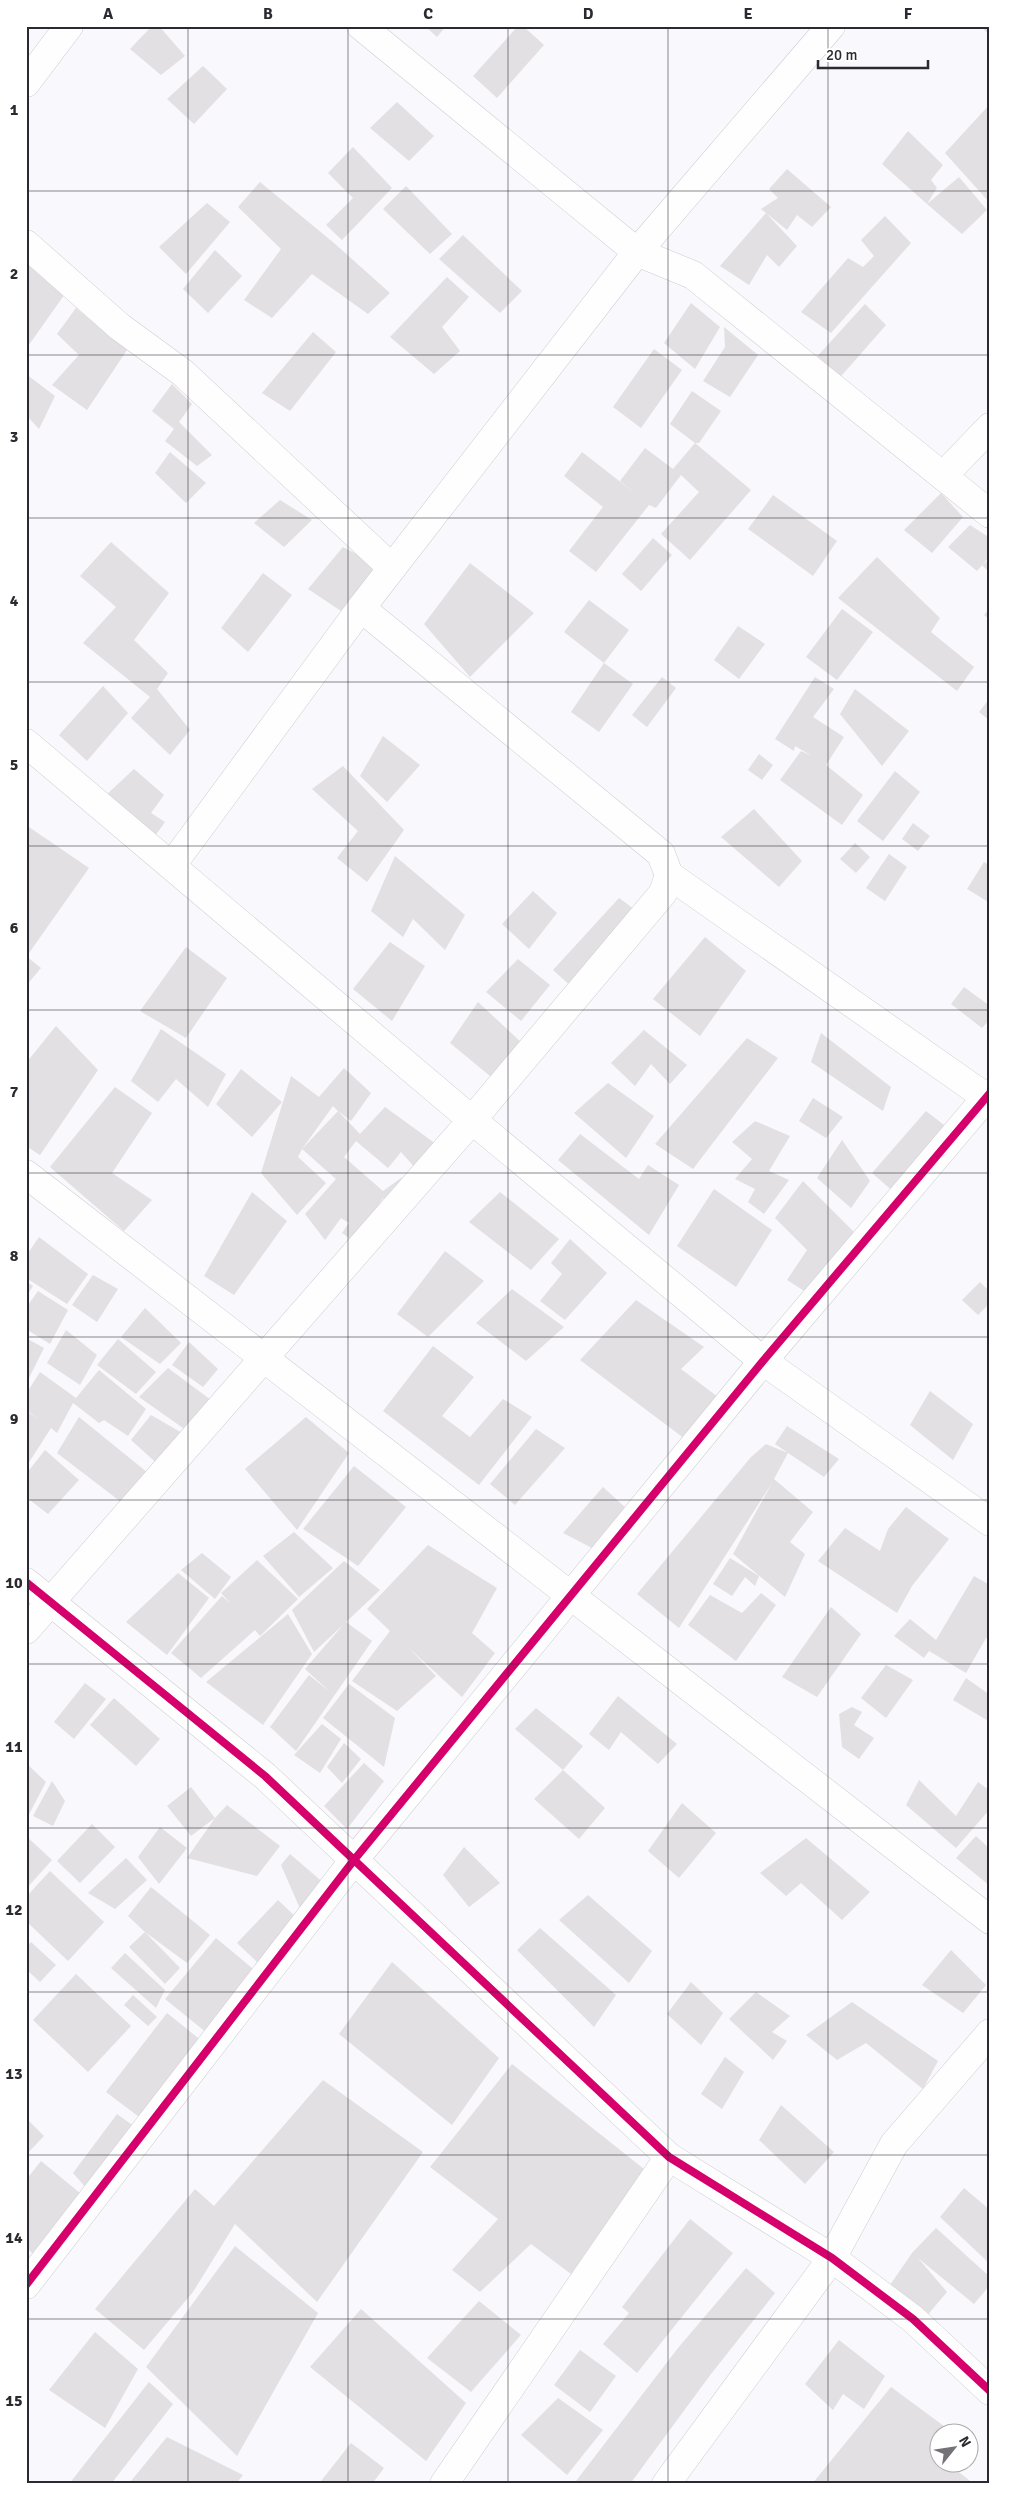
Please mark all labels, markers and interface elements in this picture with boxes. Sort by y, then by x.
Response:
text: A [103,4,114,24]
text: B [263,4,273,24]
text: C [423,4,433,24]
text: D [583,4,594,24]
text: E [743,4,753,24]
text: F [904,4,913,24]
scale bar [818,38,928,70]
text: 20 m [826,46,857,64]
text: 1 [10,100,19,120]
text: 2 [10,264,18,284]
text: 3 [10,427,18,447]
text: 4 [10,591,19,611]
text: 5 [10,755,18,775]
text: 6 [10,918,19,938]
text: 7 [10,1082,19,1102]
text: 8 [10,1246,19,1266]
text: 9 [10,1409,19,1429]
text: 10 [5,1573,23,1593]
text: 11 [5,1737,23,1757]
text: 12 [5,1900,23,1920]
text: 13 [5,2064,23,2084]
text: 14 [5,2228,23,2248]
text: 15 [5,2391,23,2411]
north arrow [928,2422,978,2472]
text: N [955,2433,975,2450]

